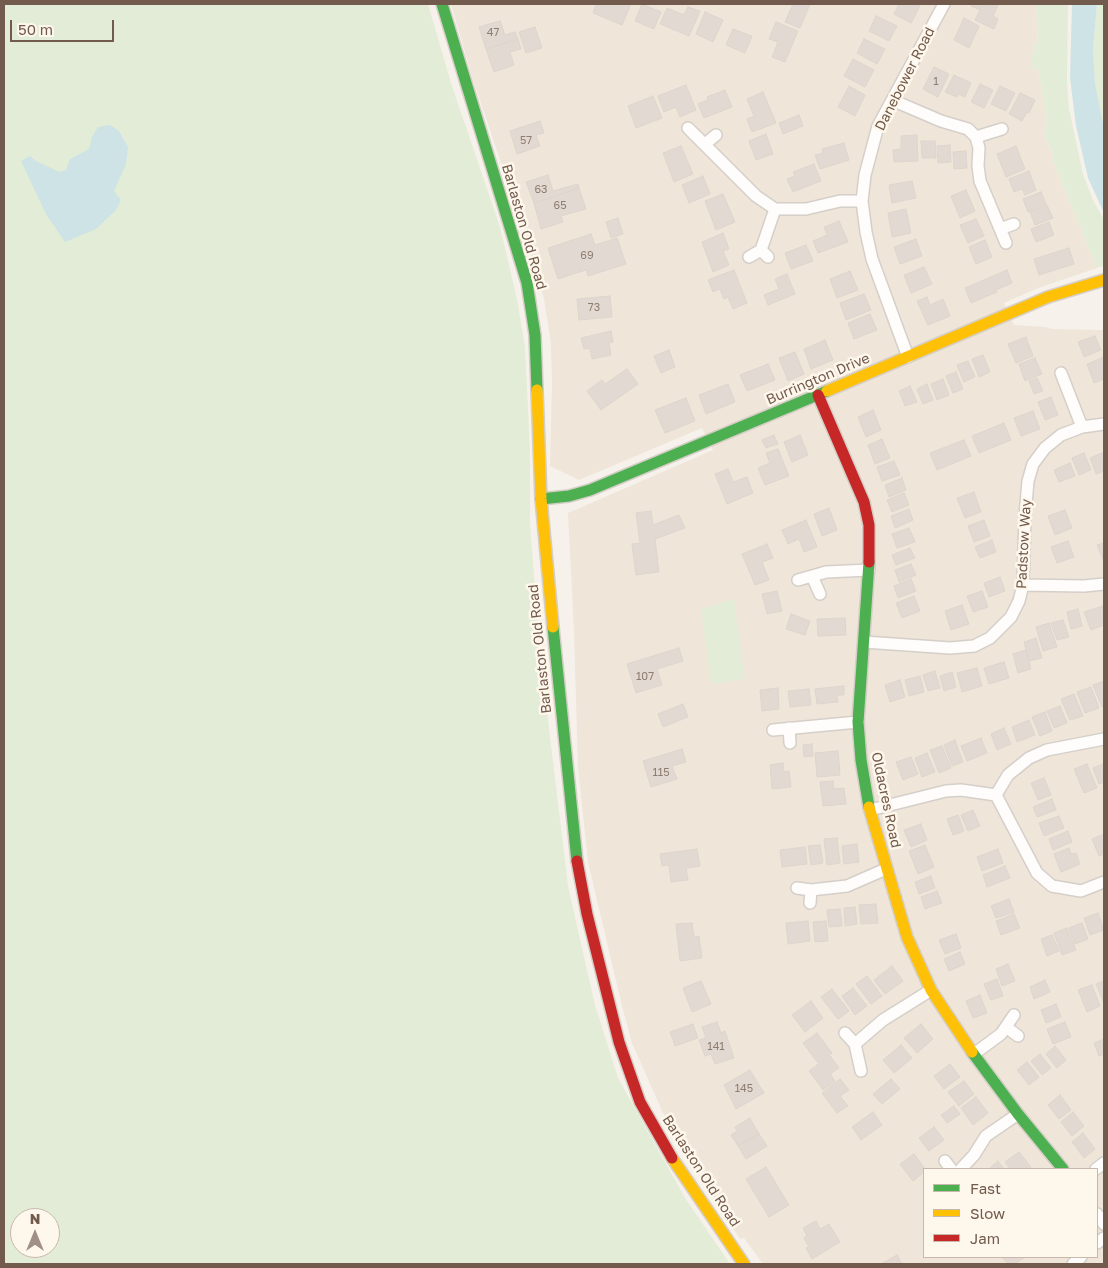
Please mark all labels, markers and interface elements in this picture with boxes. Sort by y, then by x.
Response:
scale bar [12,10,116,42]
text: 50 m [18,20,53,38]
street label: Danebower Road [872,24,938,134]
house number: 47 [487,26,499,40]
house number: 1 [933,75,939,89]
house number: 57 [520,134,532,148]
street label: Barlaston Old Road [498,162,550,292]
house number: 63 [534,183,548,197]
house number: 65 [553,199,567,213]
house number: 69 [580,249,594,263]
house number: 73 [588,301,600,315]
street label: Burrington Drive [764,350,872,408]
street label: Padstow Way [1013,499,1035,589]
street label: Barlaston Old Road [525,584,555,714]
house number: 107 [636,670,654,684]
street label: Oldacres Road [868,751,904,849]
house number: 115 [652,766,670,780]
house number: 141 [707,1040,725,1054]
house number: 145 [735,1082,753,1096]
street label: Barlaston Old Road [659,1112,743,1230]
legend [923,1168,1098,1258]
text: Fast [970,1179,1001,1197]
text: Slow [970,1204,1005,1222]
north arrow [10,1208,60,1258]
text: N [30,1210,40,1227]
text: Jam [970,1229,1000,1247]

